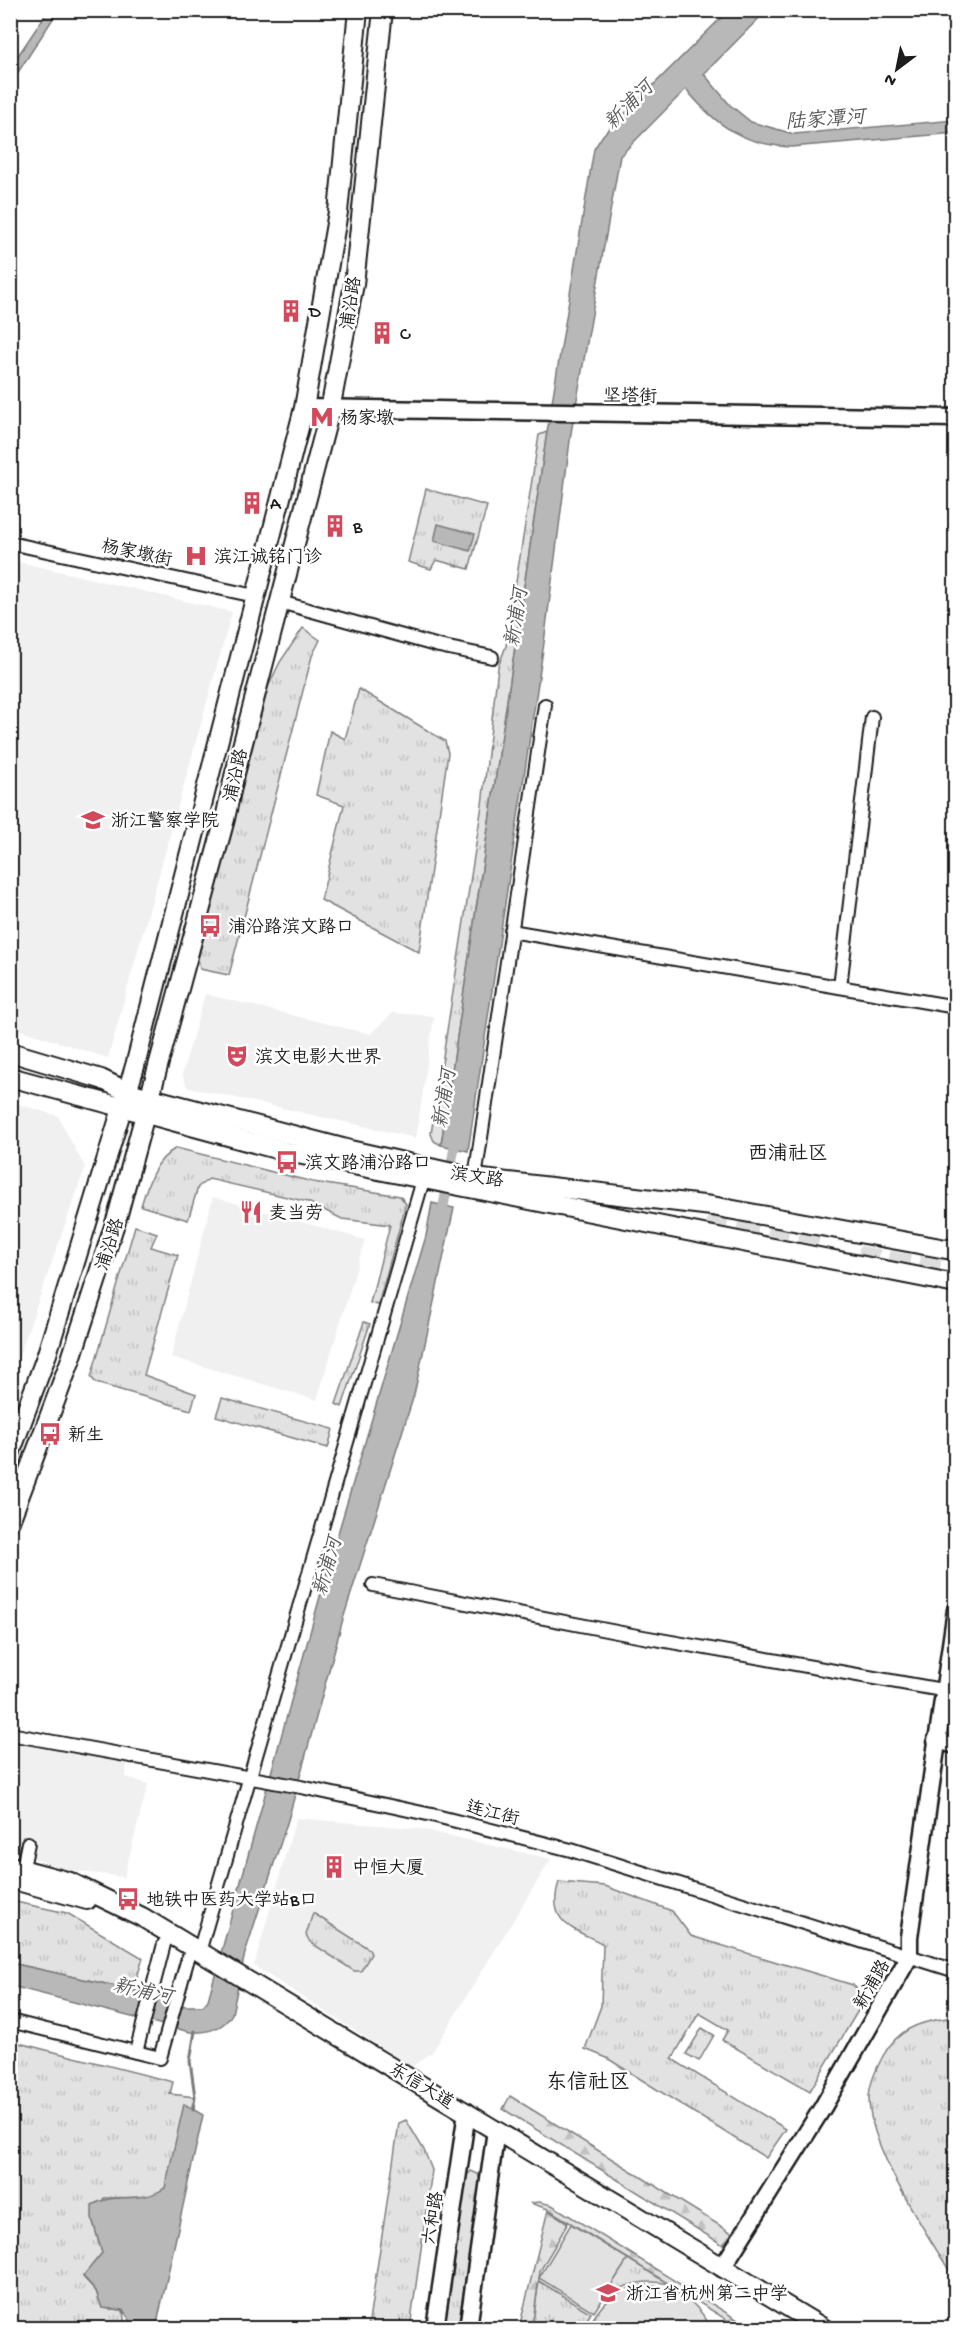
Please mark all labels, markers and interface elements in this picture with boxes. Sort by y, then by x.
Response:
north arrow [867,39,927,99]
text: N [881,68,900,90]
water label: 新浦河 [600,74,662,136]
water label: 陆家潭河 [784,105,869,136]
street label: 浦沿路 [337,275,367,332]
building icon: D [278,298,304,324]
place label: D [308,303,321,324]
building icon: C [369,320,395,346]
place label: C [400,325,411,346]
street label: 坚塔街 [603,386,657,408]
metro station icon: 杨家墩 [309,404,335,430]
place label: 杨家墩 [340,408,394,430]
building icon: A [239,490,265,516]
place label: A [270,495,282,516]
building icon: B [322,513,348,539]
place label: B [352,518,363,539]
street label: 杨家墩街 [99,536,174,572]
hospital icon: 滨江诚铭门诊 [183,543,209,569]
place label: 滨江诚铭门诊 [214,547,322,569]
water label: 新浦河 [500,583,535,649]
street label: 浦沿路 [220,747,254,804]
school or university icon: 浙江警察学院 [80,807,106,833]
place label: 浙江警察学院 [111,811,219,833]
bus stop icon: 浦沿路滨文路口 [197,913,223,939]
place label: 浦沿路滨文路口 [228,917,354,939]
theatre icon: 滨文电影大世界 [224,1043,250,1069]
place label: 滨文电影大世界 [255,1047,381,1069]
water label: 新浦河 [428,1064,463,1130]
district label: 西浦社区 [748,1142,828,1167]
bus stop icon: 滨文路浦沿路口 [274,1149,300,1175]
place label: 滨文路浦沿路口 [305,1153,431,1175]
street label: 滨文路 [448,1163,505,1193]
restaurant icon: 麦当劳 [238,1199,264,1225]
place label: 麦当劳 [269,1203,323,1225]
street label: 浦沿路 [92,1216,130,1274]
bus stop icon: 新生 [37,1421,63,1447]
place label: 新生 [68,1425,104,1447]
water label: 新浦河 [308,1532,350,1599]
street label: 连江街 [464,1797,521,1831]
building icon: 中恒大厦 [321,1854,347,1880]
place label: 中恒大厦 [352,1858,424,1880]
bus stop icon: 地铁中医药大学站B口 [115,1886,141,1912]
place label: 地铁中医药大学站B口 [146,1890,317,1912]
street label: 新浦路 [850,1956,896,2014]
water label: 新浦河 [110,1974,177,2012]
street label: 东信大道 [384,2059,457,2115]
district label: 东信社区 [546,2070,630,2097]
street label: 六和路 [419,2190,449,2247]
school or university icon: 浙江省杭州第二中学 [595,2280,621,2306]
place label: 浙江省杭州第二中学 [626,2284,788,2306]

